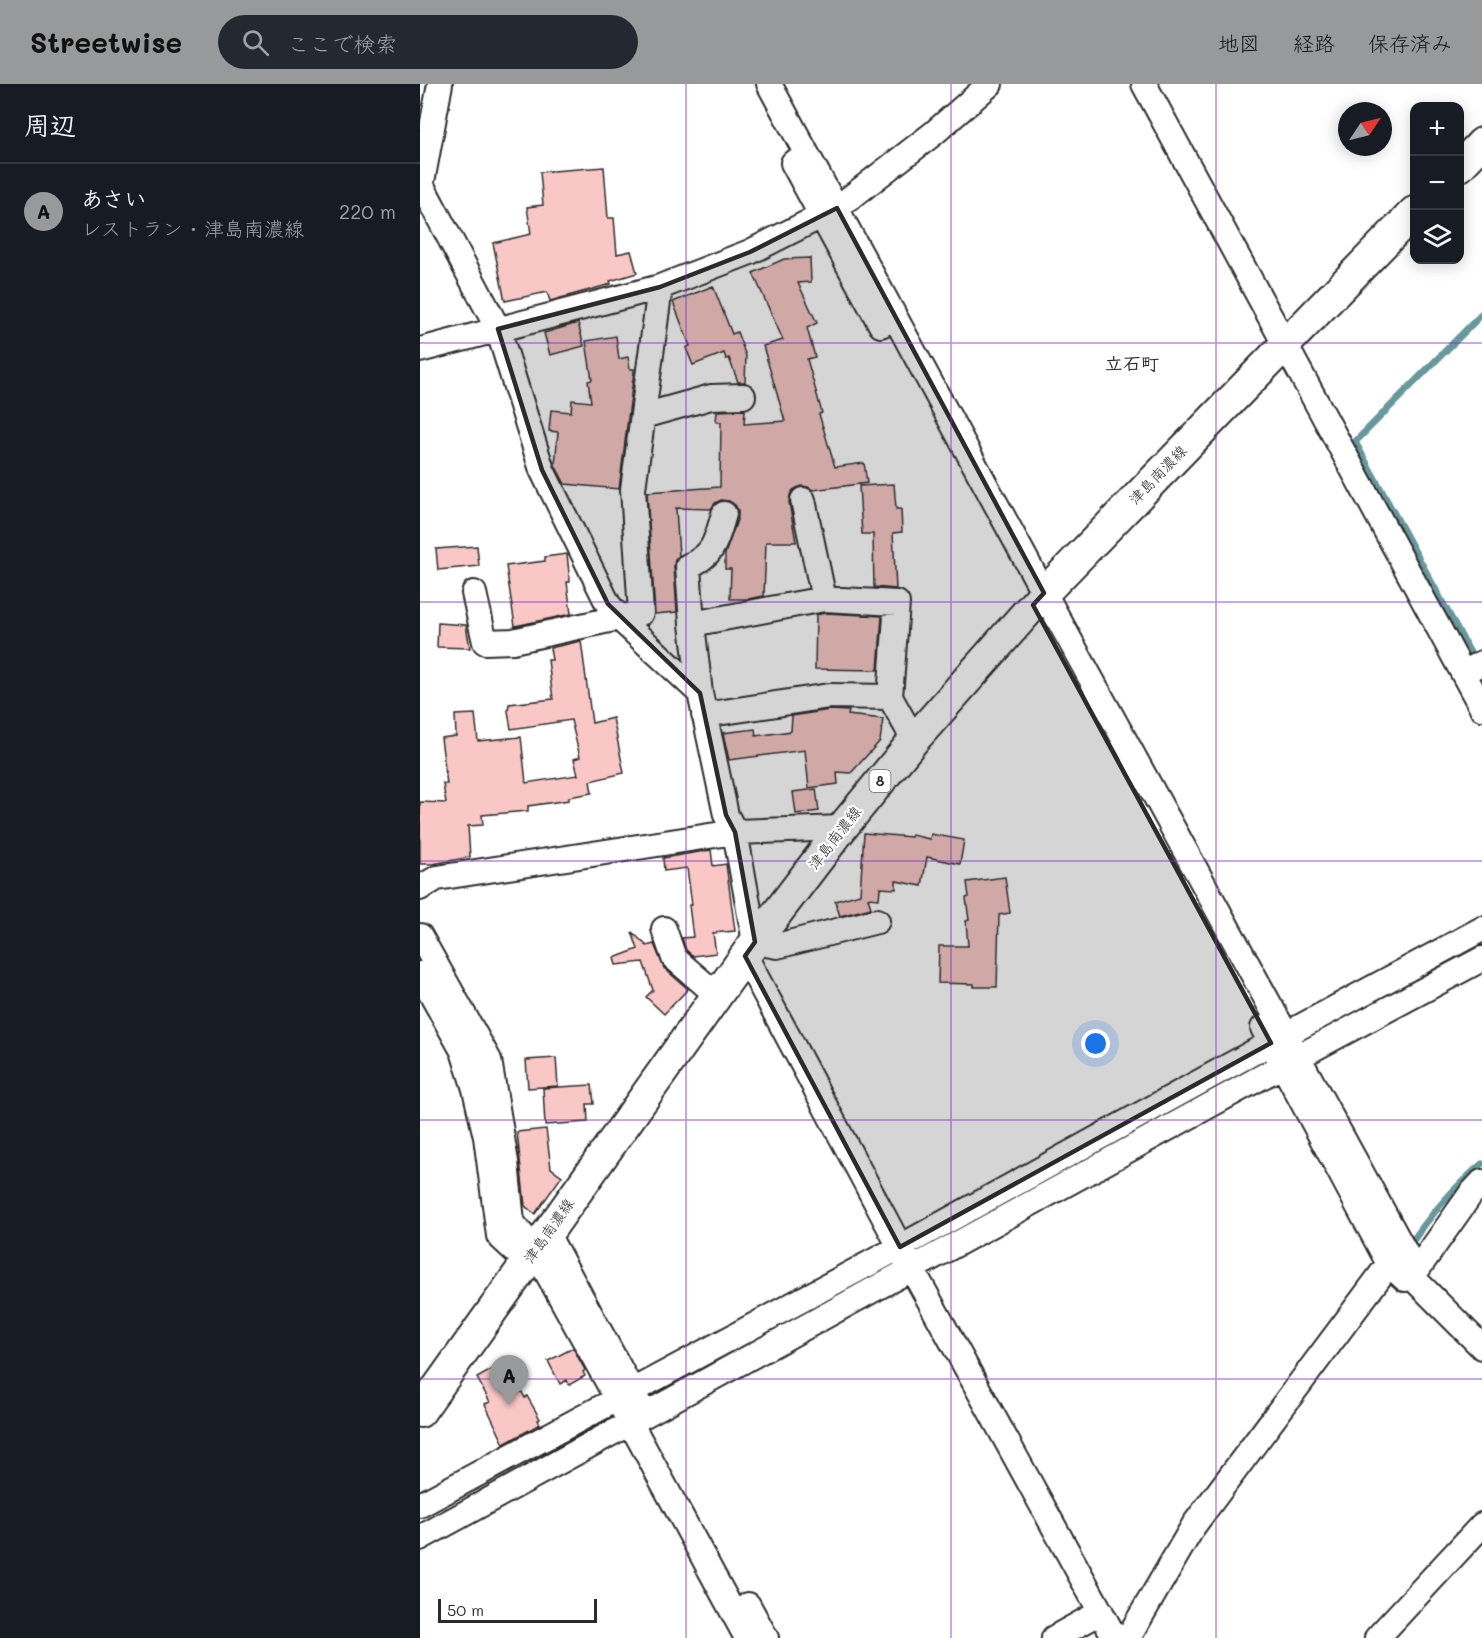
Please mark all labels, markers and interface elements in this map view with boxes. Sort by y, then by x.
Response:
search box [218,15,638,69]
text: Streetwise [30,24,182,60]
icon: search [239,26,272,59]
text: ここで検索 [287,29,397,58]
text: 地図 [1218,29,1260,56]
text: 経路 [1293,29,1335,56]
text: 保存済み [1368,29,1452,56]
north arrow [1338,102,1392,156]
map controls [1410,102,1464,264]
button: + [1410,102,1464,156]
text: 周辺 [24,108,76,142]
button: − [1410,156,1464,210]
text: あさい [81,184,146,213]
text: A [37,198,50,224]
text: 220 m [339,198,396,224]
button: layers [1410,210,1464,264]
text: レストラン · 津島南濃線 [81,215,304,241]
district label: 立石町 [1105,351,1159,375]
street label: 津島南濃線 [1124,440,1191,508]
road number: 8 [870,770,890,792]
street label: 津島南濃線 [803,802,865,873]
your location [1081,1029,1110,1058]
street label: 津島南濃線 [518,1194,578,1267]
pin: A [490,1356,529,1405]
scale bar [438,1596,597,1624]
text: 50 m [447,1599,484,1620]

